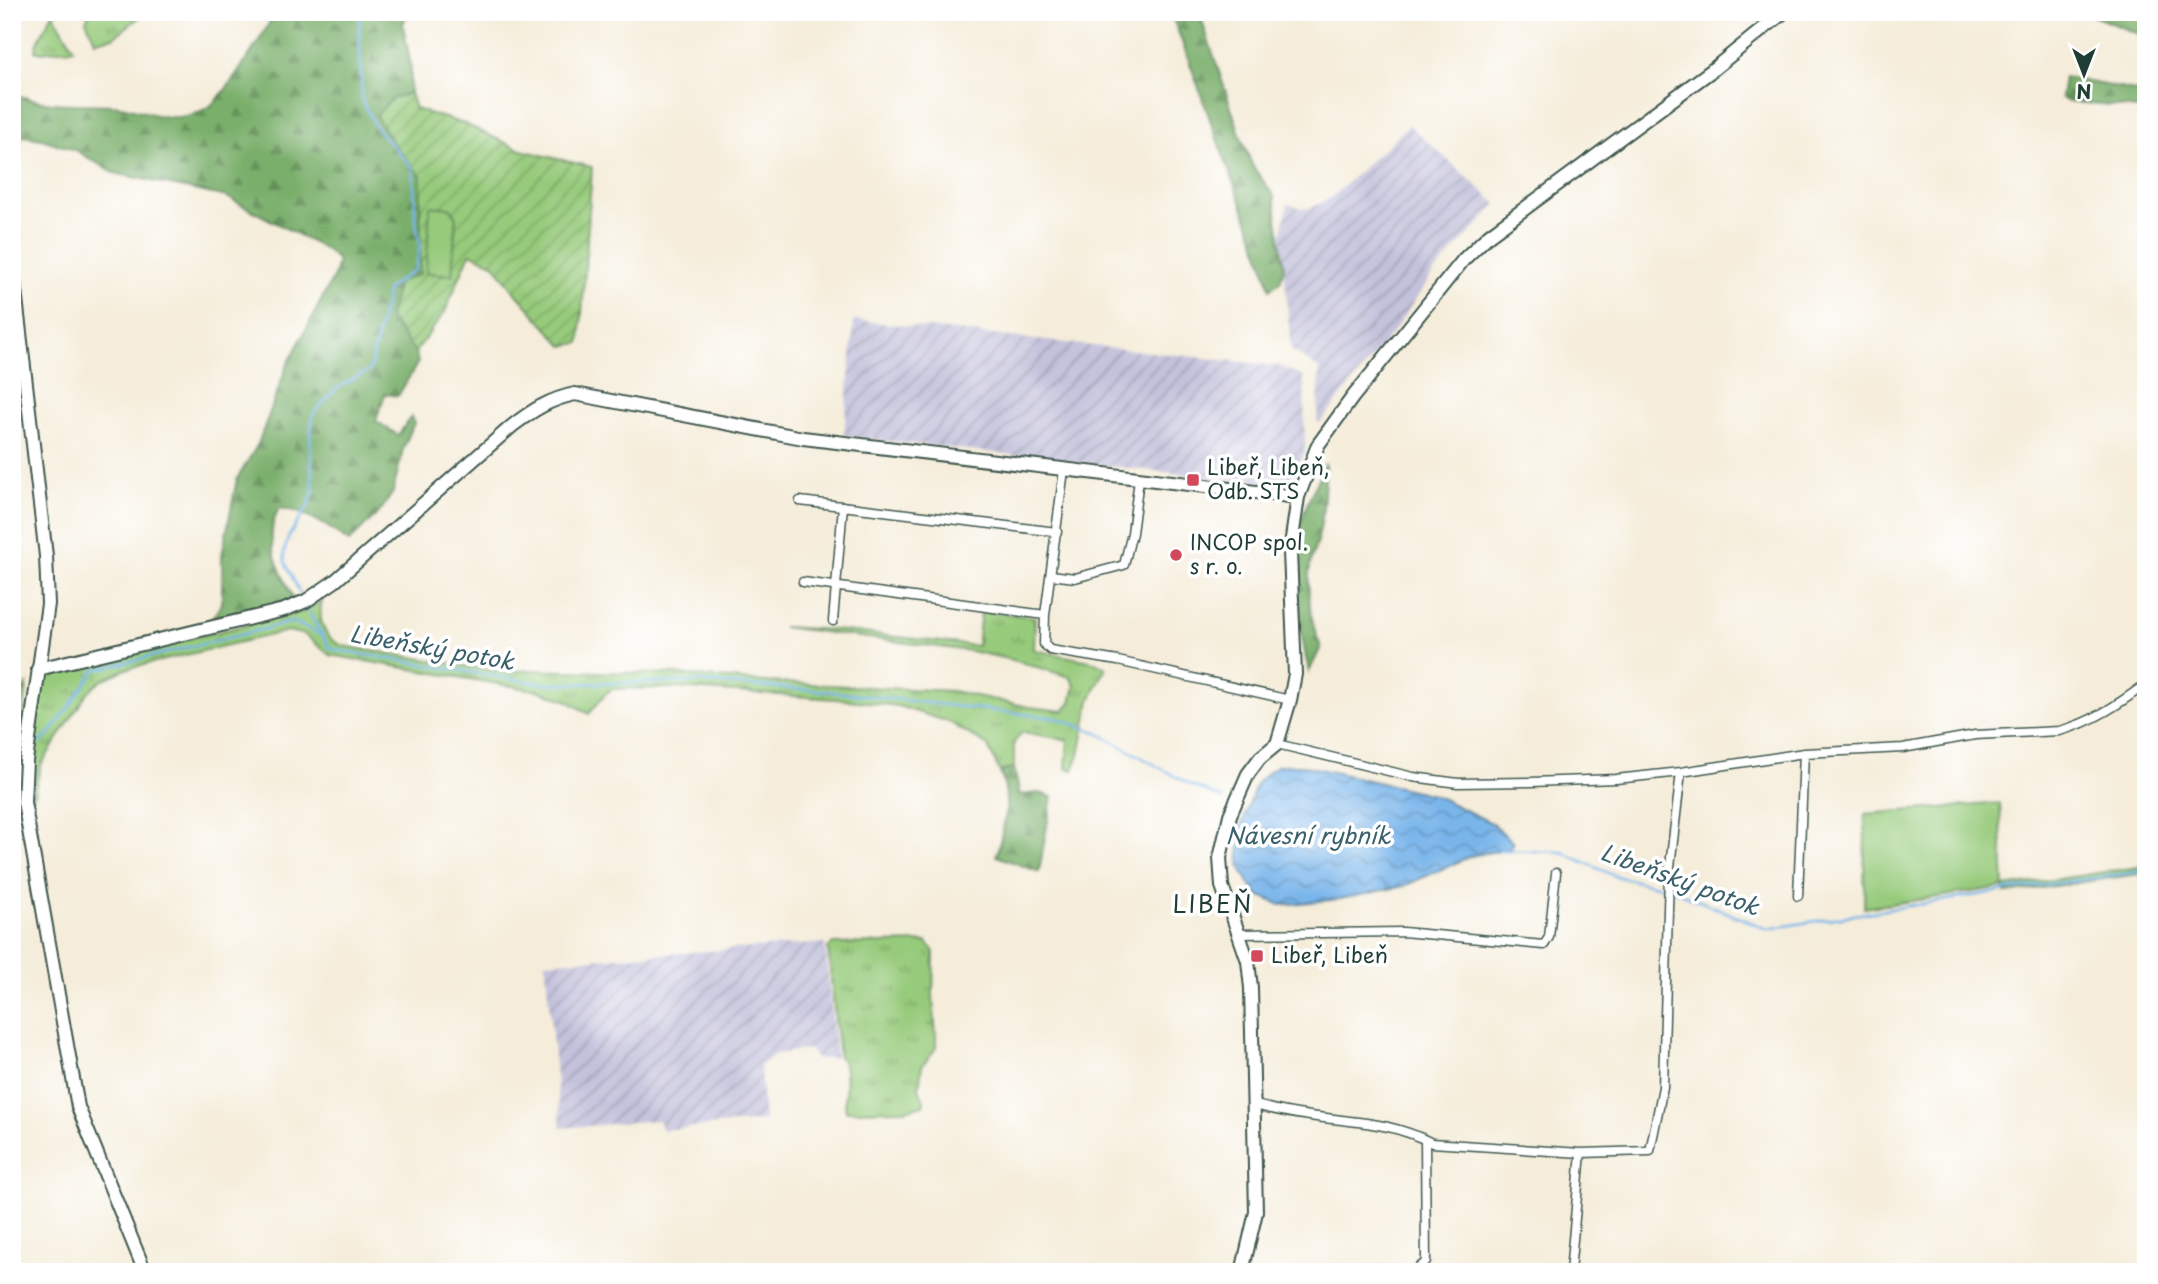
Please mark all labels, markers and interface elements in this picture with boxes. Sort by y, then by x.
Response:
north arrow [2050,38,2120,108]
text: N [2076,78,2092,106]
place label: Libeř, Libeň, Odb. STS [1207,450,1330,506]
marker: Libeř, Libeň, Odb. STS [1185,472,1201,488]
place label: INCOP spol. s r. o. [1190,525,1308,581]
marker: INCOP spol. s r. o. [1168,547,1184,563]
water label: Libeňský potok [347,615,518,678]
water label: Návesní rybník [1225,817,1391,852]
water label: Libeňský potok [1596,834,1765,924]
district label: LIBEŇ [1172,885,1254,921]
place label: Libeř, Libeň [1271,938,1388,970]
marker: Libeř, Libeň [1249,948,1265,964]

